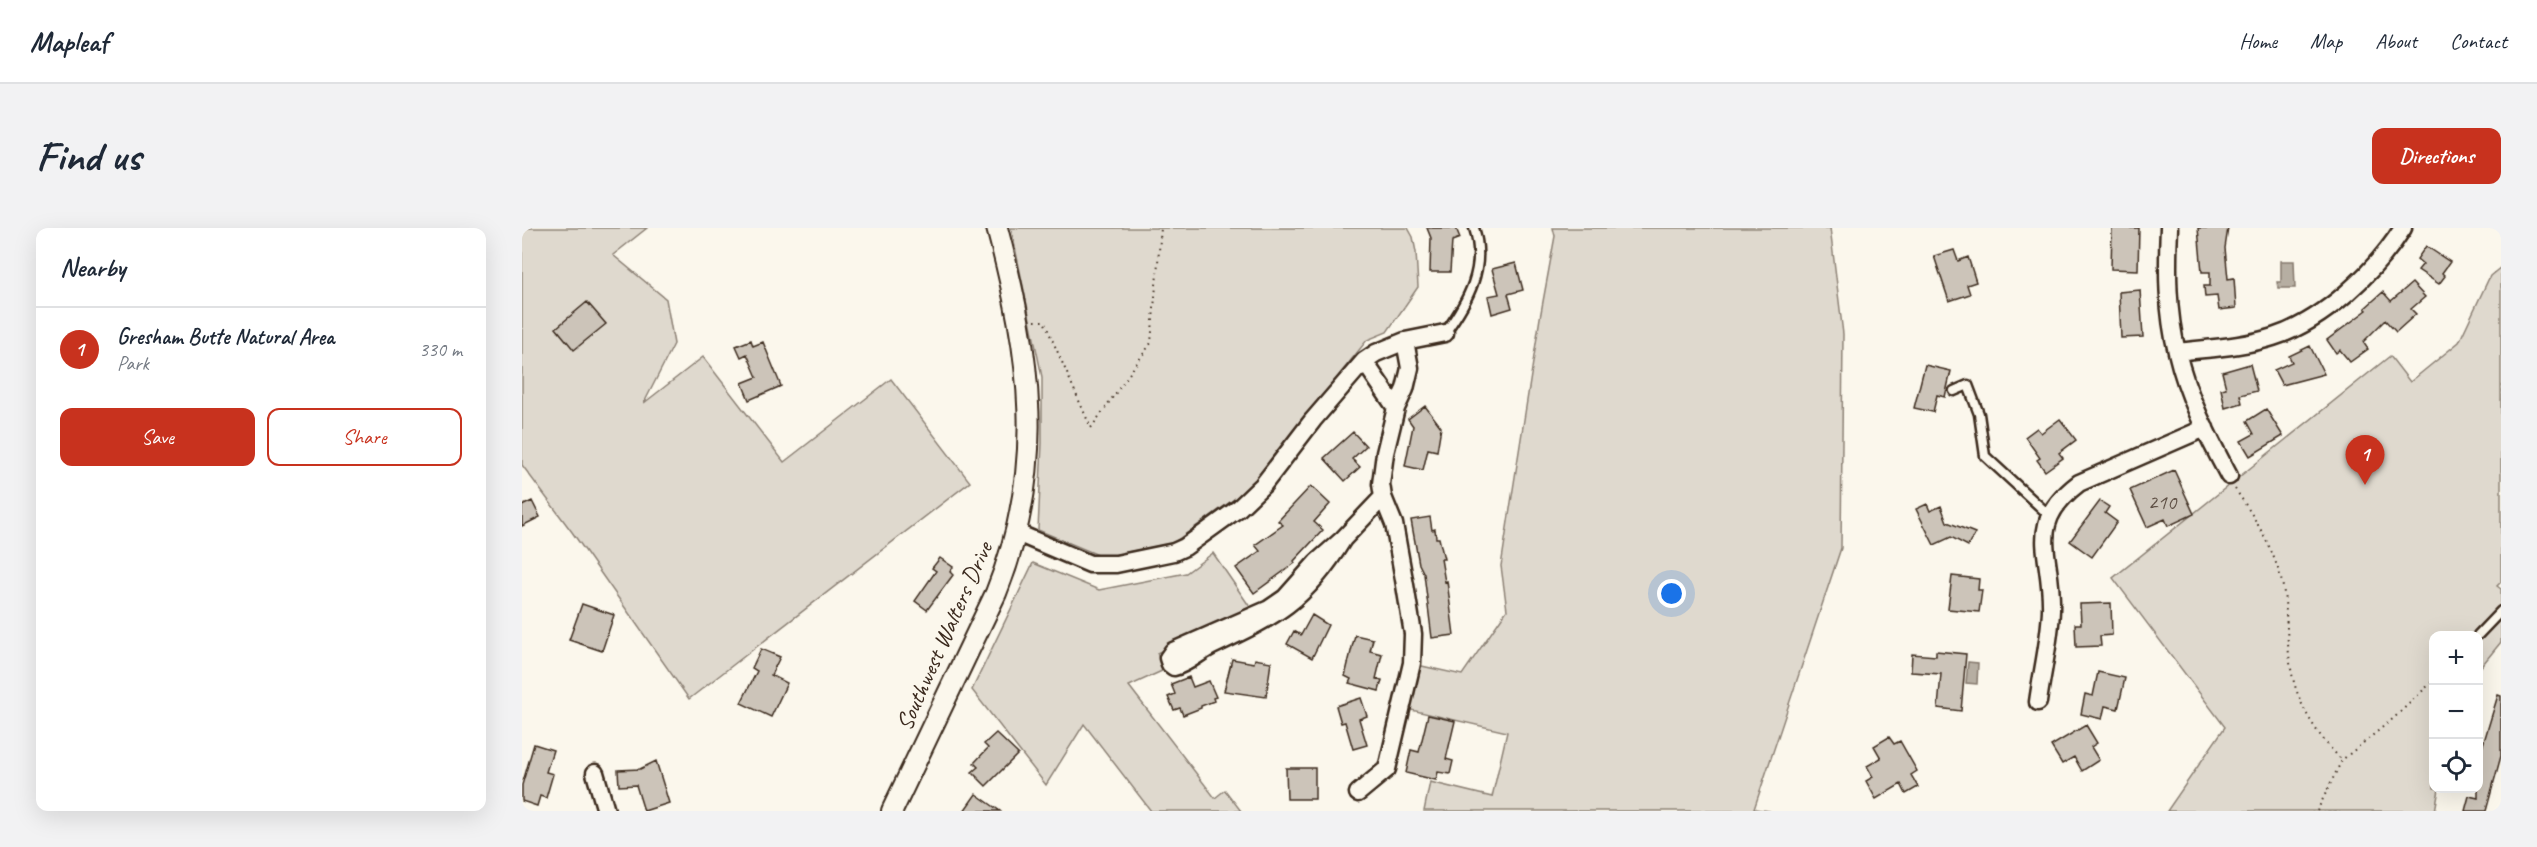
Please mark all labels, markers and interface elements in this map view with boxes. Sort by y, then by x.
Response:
text: Mapleaf [30,24,108,59]
text: Home [2239,28,2277,54]
text: Map [2310,28,2342,54]
text: About [2375,28,2417,54]
text: Contact [2450,28,2507,54]
button: Directions [2372,128,2501,184]
text: Find us [36,130,141,183]
text: Nearby [60,251,125,284]
text: Gresham Butte Natural Area [117,323,334,351]
text: 1 [75,337,84,362]
text: 330 m [419,337,462,362]
text: Park [117,351,149,376]
button: Save [60,408,255,466]
button: Share [267,408,462,466]
pin: 1 [2346,436,2384,485]
house number: 210 [2148,489,2178,515]
street label: Southwest Walters Drive [889,535,1000,735]
your location [1657,579,1686,608]
map controls [2429,631,2483,793]
button: + [2429,631,2483,685]
button: − [2429,685,2483,739]
button: locate [2429,739,2483,793]

